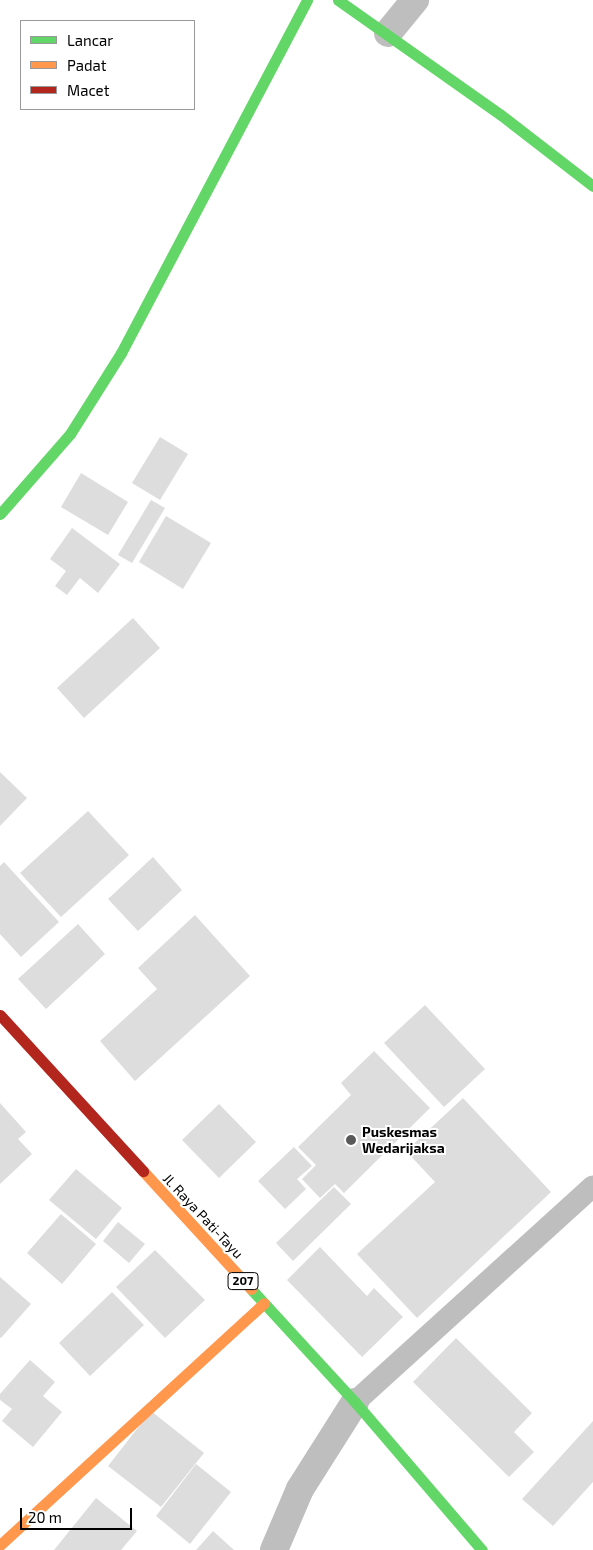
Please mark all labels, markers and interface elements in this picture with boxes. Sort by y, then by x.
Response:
legend [20,20,195,110]
text: Lancar [67,31,113,49]
text: Padat [67,56,107,74]
text: Macet [67,81,109,99]
place label: Puskesmas Wedarijaksa [362,1124,445,1156]
marker: Puskesmas Wedarijaksa [344,1133,358,1147]
street label: Jl. Raya Pati-Tayu [159,1170,247,1262]
road number: 207 [227,1272,259,1290]
scale bar [22,1498,135,1530]
text: 20 m [28,1508,62,1526]

